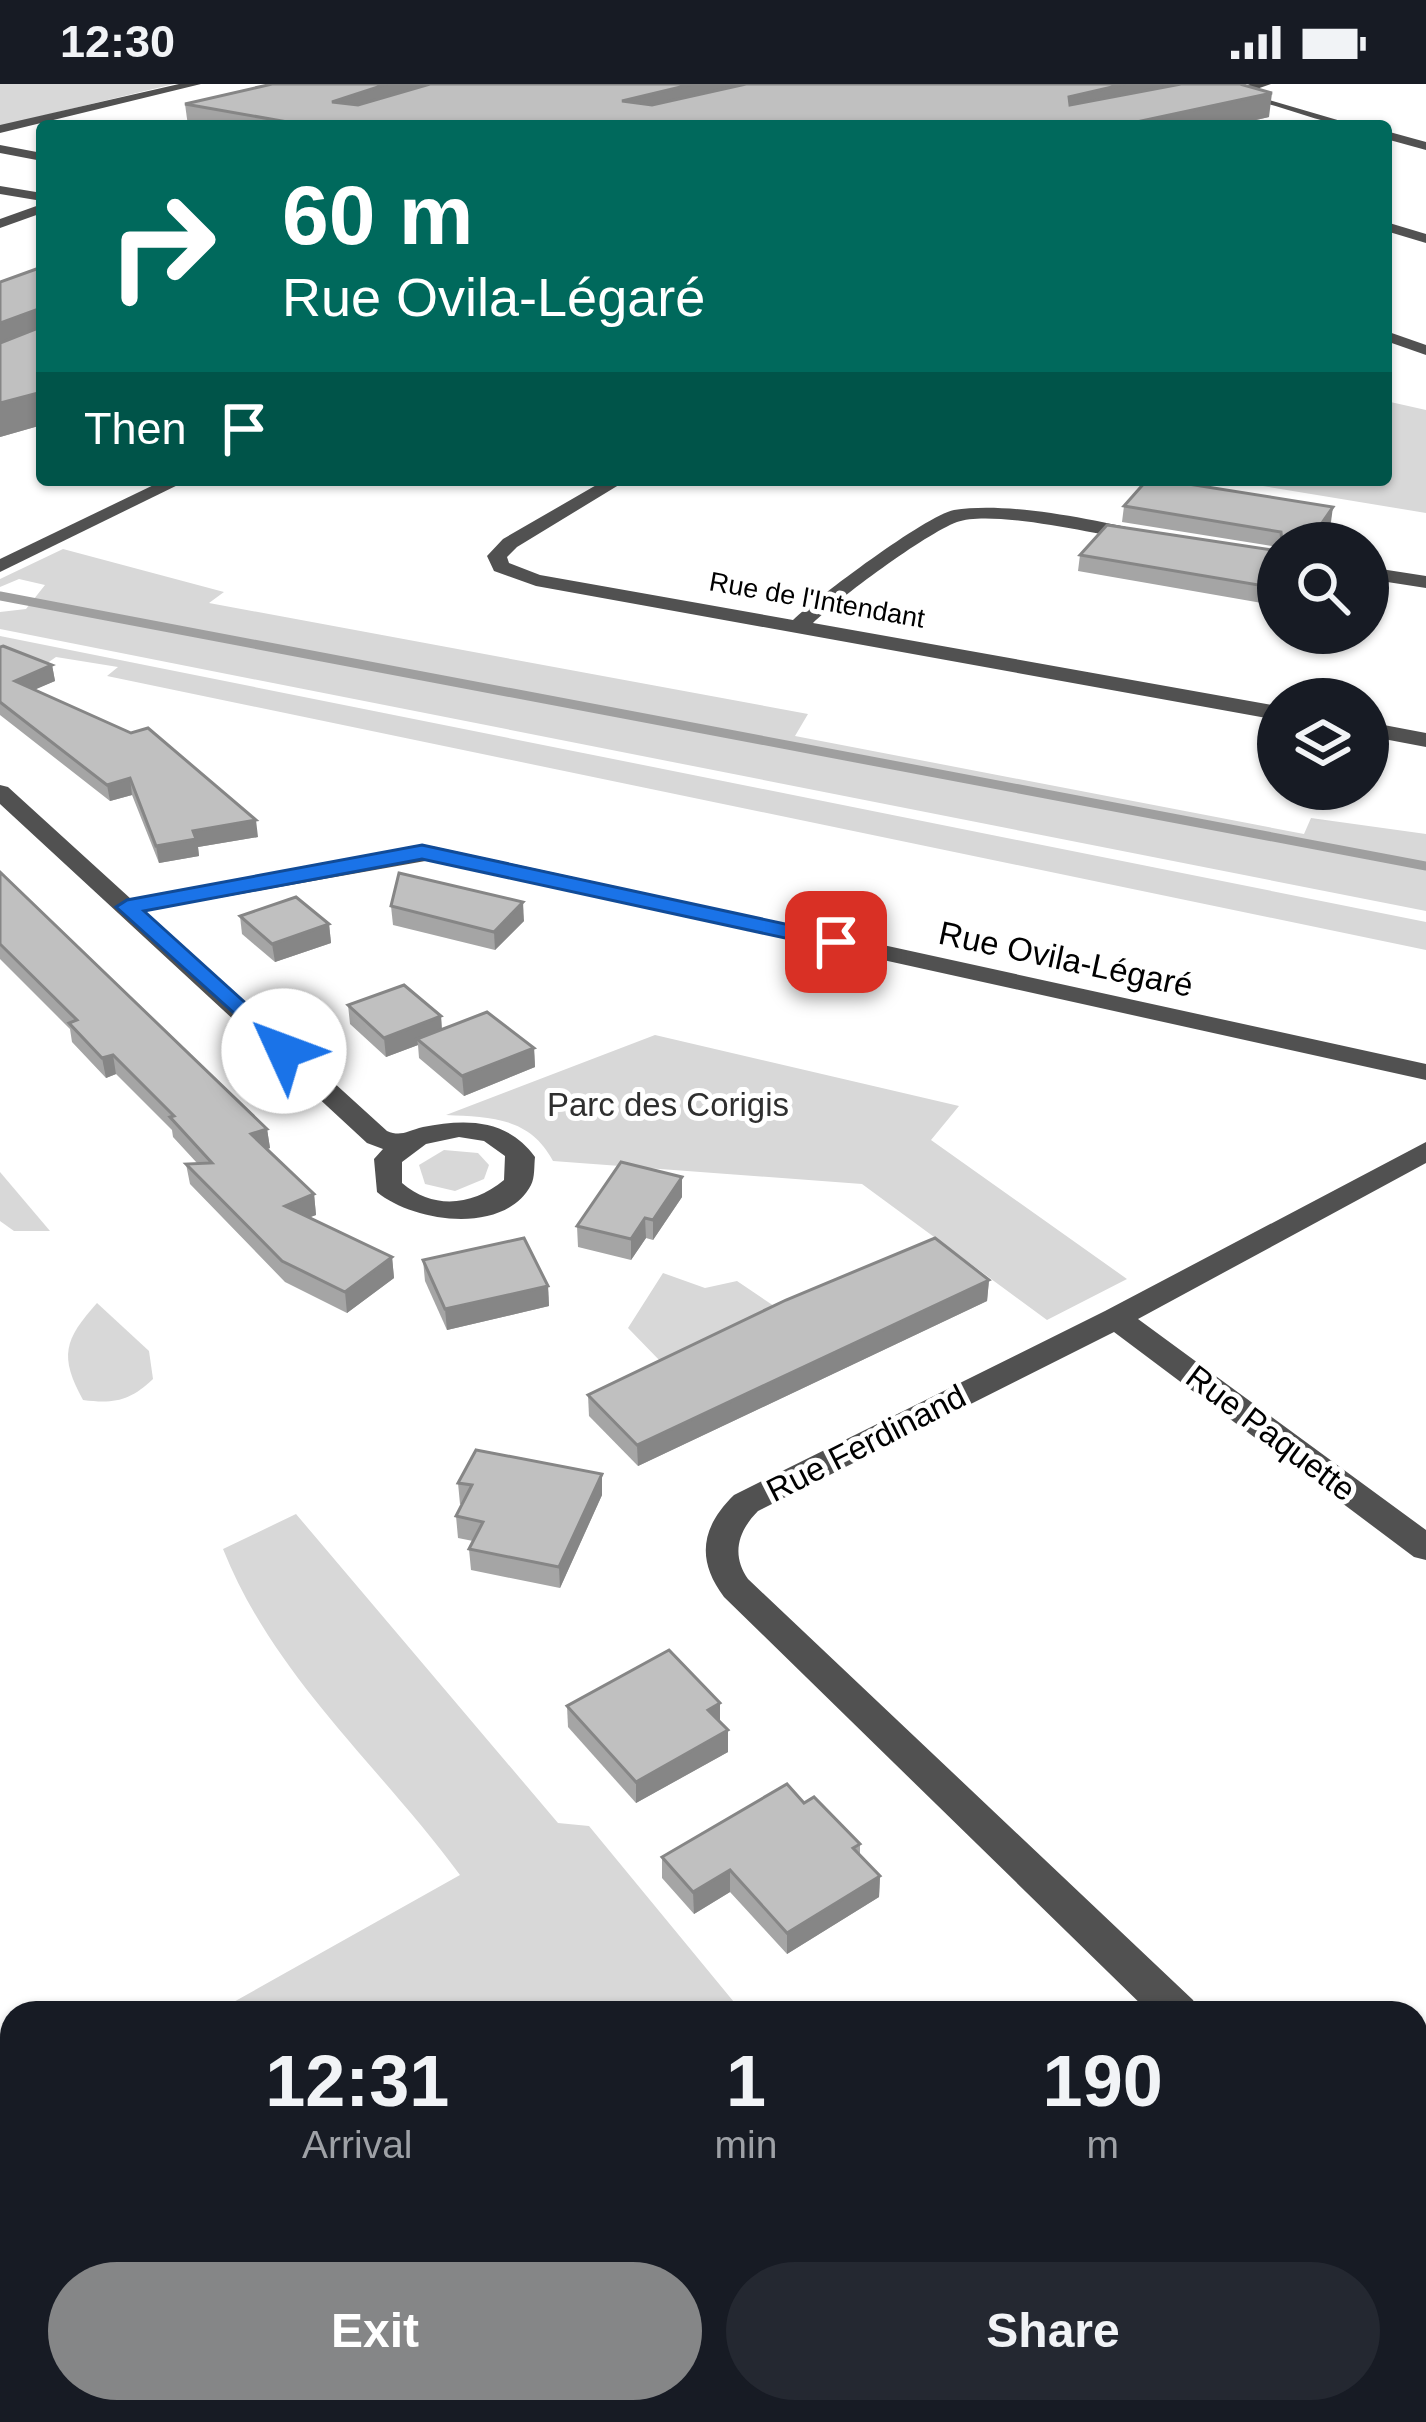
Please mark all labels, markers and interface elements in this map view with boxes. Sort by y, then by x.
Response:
text: 12:30 [60,16,175,67]
icon: right [84,168,240,324]
text: 60 m [282,168,473,262]
text: Rue Ovila-Légaré [282,267,705,327]
icon: arrive [211,396,277,462]
text: Then [84,403,187,454]
map controls [1257,522,1389,810]
button: search [1257,522,1389,654]
street label: Rue de l'Intendant [707,566,928,634]
button: layers [1257,678,1389,810]
pin [785,891,887,993]
icon: arrive [803,909,869,975]
street label: Rue Ovila-Légaré [936,914,1196,1004]
position arrow [221,988,347,1114]
park label: Parc des Corigis [547,1086,789,1123]
street label: Rue Paquette [1179,1357,1363,1509]
street label: Rue Ferdinand [760,1377,972,1509]
text: 12:31 [265,2041,449,2121]
text: 1 [726,2041,766,2121]
text: 190 [1043,2041,1163,2121]
text: Arrival [302,2123,413,2166]
text: min [715,2123,777,2166]
text: m [1086,2123,1119,2166]
button: Exit [48,2262,702,2400]
button: Share [726,2262,1380,2400]

